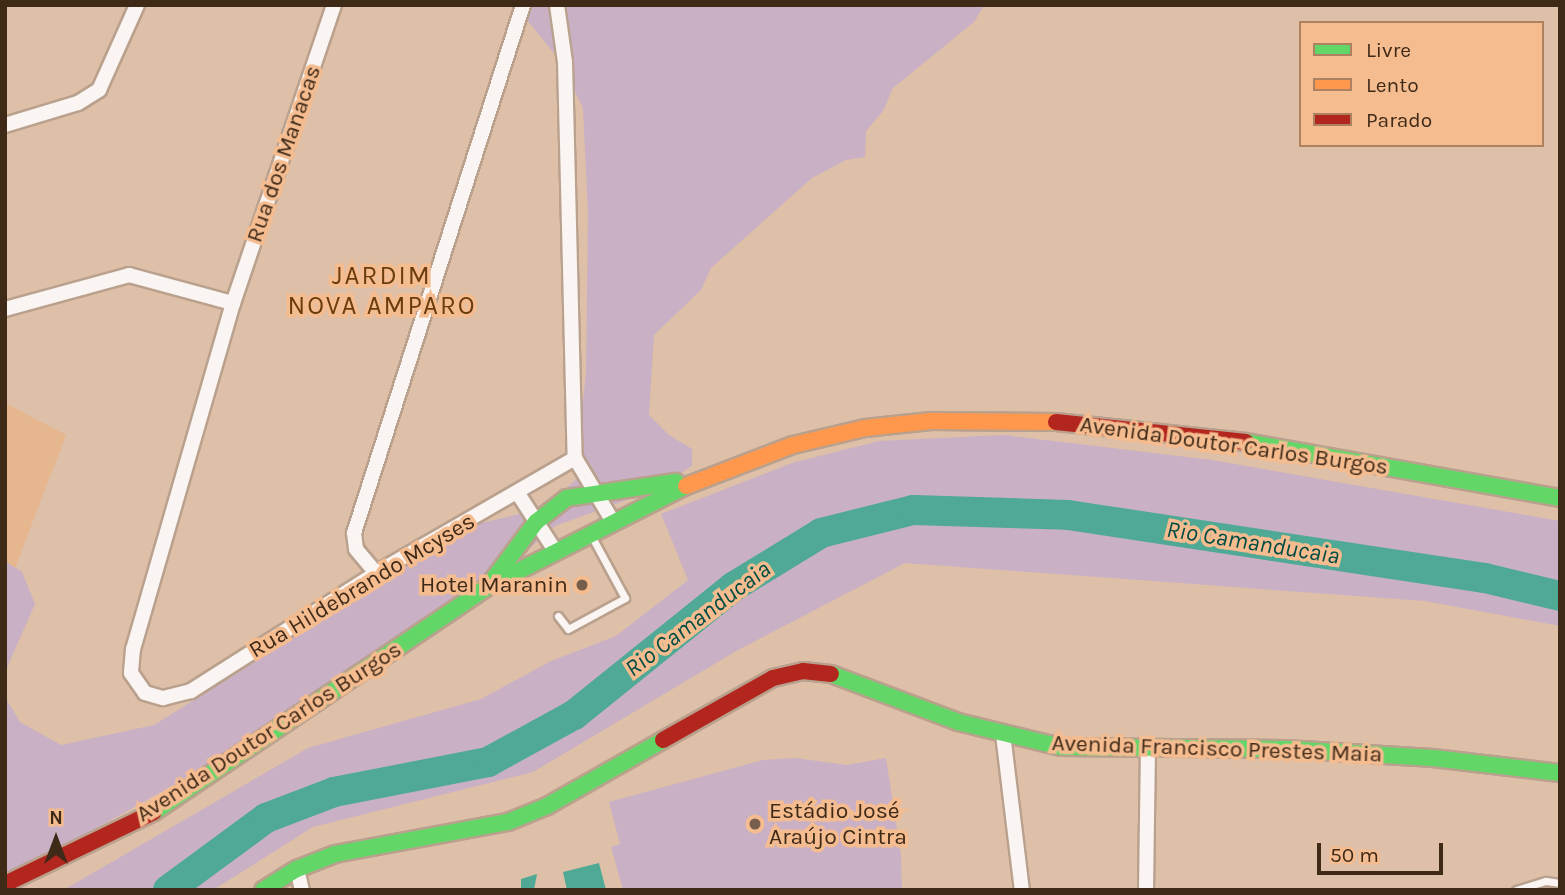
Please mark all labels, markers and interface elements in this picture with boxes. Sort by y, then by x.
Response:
legend [1299,21,1544,147]
text: Livre [1366,38,1411,62]
street label: Rua dos Manacas [241,62,327,246]
text: Lento [1366,73,1419,97]
text: Parado [1366,108,1432,132]
district label: JARDIM NOVA AMPARO [289,260,475,322]
street label: Avenida Doutor Carlos Burgos [1078,411,1390,481]
street label: Rua Hildebrando Mcyses [244,508,480,664]
water label: Rio Camanducaia [1164,515,1342,571]
water label: Rio Camanducaia [619,555,777,683]
place label: Hotel Maranin [420,571,568,599]
marker: Hotel Maranin [574,577,590,593]
street label: Avenida Doutor Carlos Burgos [131,636,407,828]
street label: Avenida Francisco Prestes Maia [1051,729,1383,769]
place label: Estádio José Araújo Cintra [769,797,907,851]
north arrow [21,804,91,874]
text: N [49,807,63,829]
marker: Estádio José Araújo Cintra [747,816,763,832]
scale bar [1320,828,1446,872]
text: 50 m [1330,843,1379,867]

